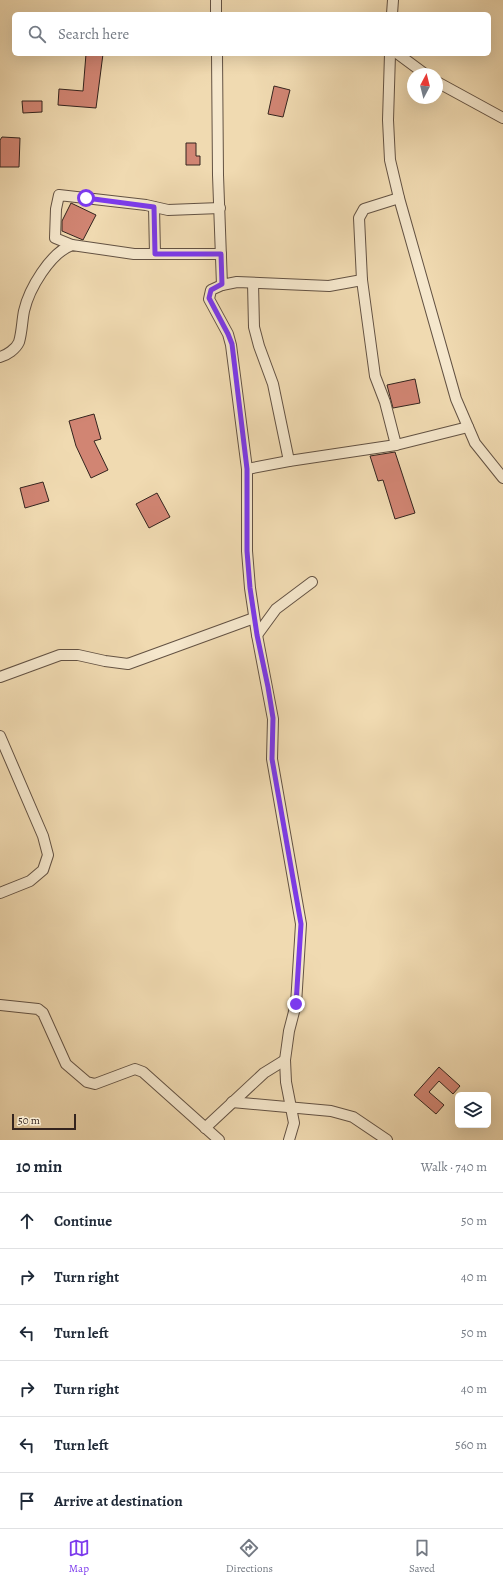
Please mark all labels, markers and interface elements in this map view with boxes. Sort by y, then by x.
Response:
search box [12,12,491,56]
icon: search [26,23,48,45]
text: Search here [58,24,129,44]
north arrow [407,68,443,104]
route start [77,189,95,207]
route end [287,995,305,1013]
map controls [455,1092,491,1128]
button: layers [455,1092,491,1128]
scale bar [12,1112,76,1131]
text: 50 m [18,1113,40,1128]
text: 10 min [16,1155,62,1178]
text: Walk · 740 m [421,1158,487,1175]
icon: ahead [16,1210,38,1232]
text: Continue [54,1211,112,1231]
text: 50 m [461,1212,487,1229]
icon: right [16,1266,38,1288]
text: Turn right [54,1267,119,1287]
text: 40 m [461,1268,487,1285]
icon: left [16,1322,38,1344]
text: Turn left [54,1323,109,1343]
text: 50 m [461,1324,487,1341]
icon: right [16,1378,38,1400]
text: Turn right [54,1379,119,1399]
text: 40 m [461,1380,487,1397]
icon: left [16,1434,38,1456]
text: Turn left [54,1435,109,1455]
text: 560 m [455,1436,487,1453]
icon: arrive [16,1490,38,1512]
text: Arrive at destination [54,1491,183,1511]
tab: Map [68,1537,90,1576]
tab: Directions [226,1537,273,1576]
tab: Saved [409,1537,435,1576]

